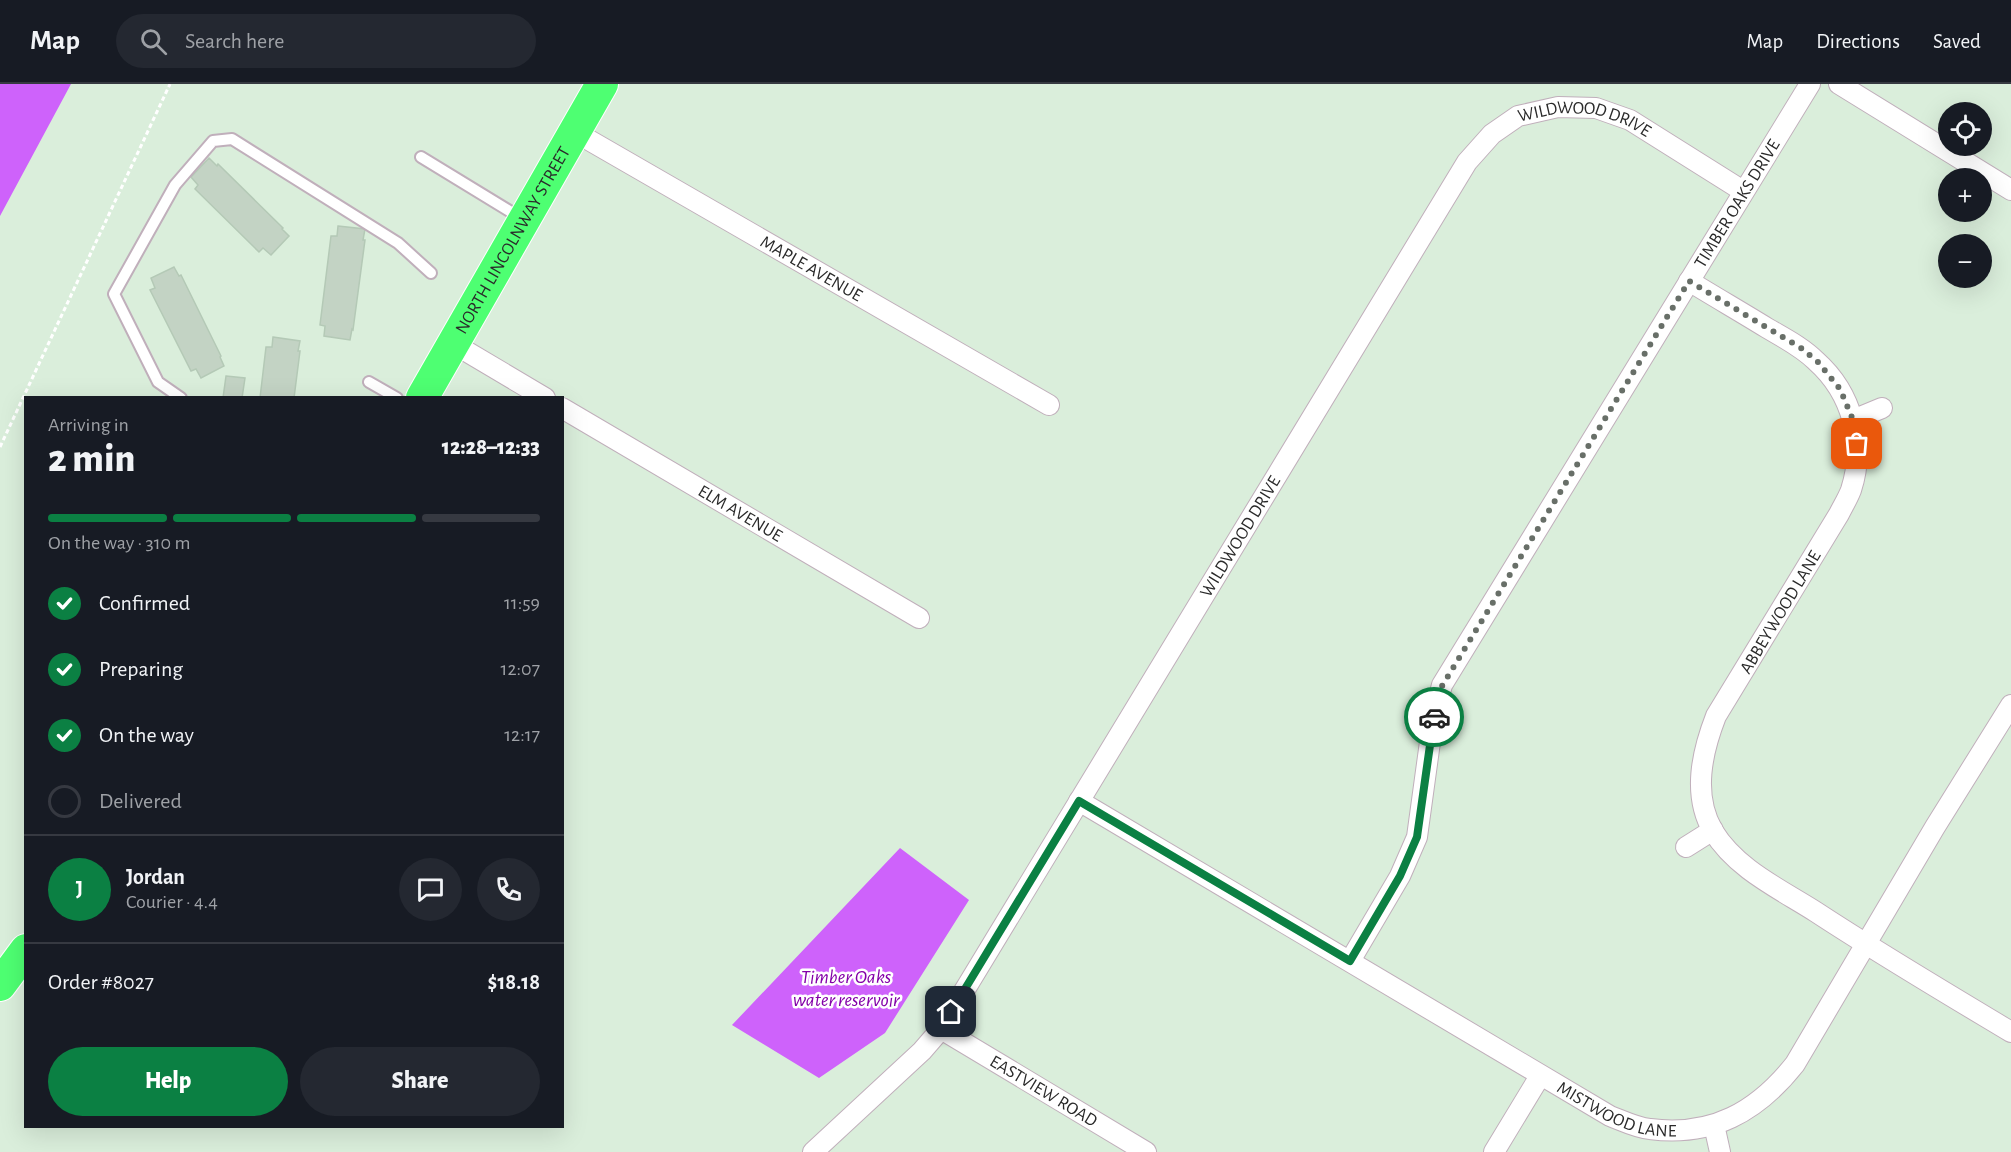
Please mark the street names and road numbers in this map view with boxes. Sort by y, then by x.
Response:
street label: WILDWOOD DRIVE [1516,99,1654,141]
street label: TIMBER OAKS DRIVE [1692,136,1784,271]
street label: NORTH LINCOLNWAY STREET [453,144,574,337]
street label: MAPLE AVENUE [757,233,865,306]
street label: WILDWOOD DRIVE [1197,473,1284,600]
street label: ELM AVENUE [695,482,785,546]
street label: ABBEYWOOD LANE [1737,548,1825,677]
street label: EASTVIEW ROAD [986,1053,1100,1131]
street label: MISTWOOD LANE [1554,1079,1677,1141]

